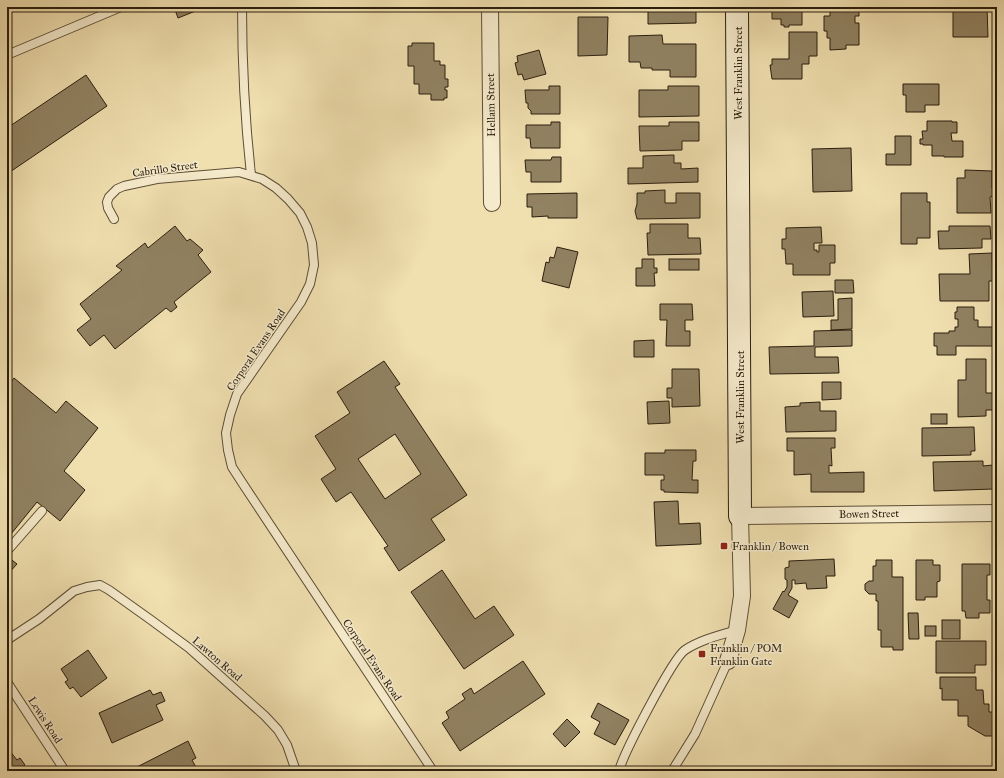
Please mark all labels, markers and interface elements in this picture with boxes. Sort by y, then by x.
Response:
street label: West Franklin Street [732,26,745,120]
street label: Hellam Street [484,73,498,137]
street label: Cabrillo Street [132,158,199,180]
street label: Corporal Evans Road [224,306,288,393]
street label: West Franklin Street [734,350,747,444]
street label: Bowen Street [839,507,899,521]
place label: Franklin / Bowen [732,540,809,553]
marker: Franklin / Bowen [719,541,729,551]
street label: Corporal Evans Road [340,617,404,704]
street label: Lawton Road [190,634,245,684]
place label: Franklin / POM Franklin Gate [710,642,782,668]
marker: Franklin / POM Franklin Gate [697,649,707,659]
street label: Lewis Road [25,694,65,746]

